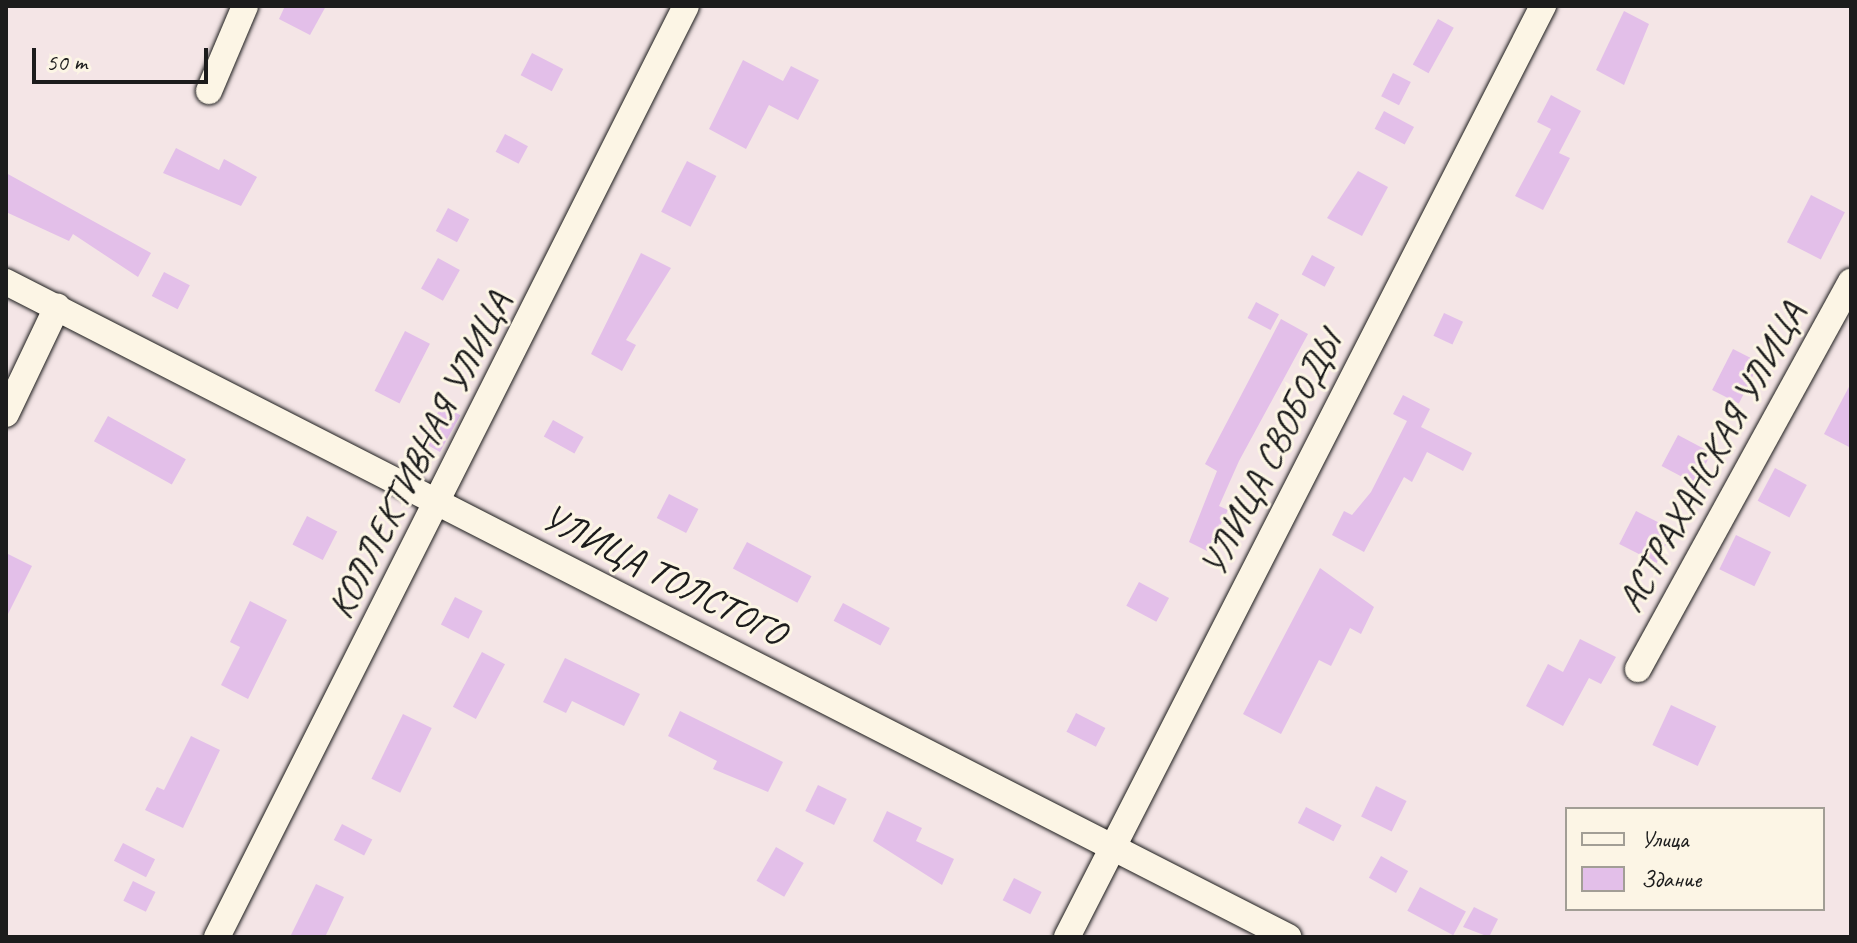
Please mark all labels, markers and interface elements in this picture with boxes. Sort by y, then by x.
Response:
scale bar [36,32,212,82]
text: 50 m [46,47,87,77]
street label: КОЛЛЕКТИВНАЯ УЛИЦА [317,285,521,625]
street label: АСТРАХАНСКАЯ УЛИЦА [1607,295,1815,619]
street label: УЛИЦА СВОБОДЫ [1190,325,1352,583]
street label: УЛИЦА ТОЛСТОГО [534,494,794,656]
legend [1565,807,1825,911]
text: Улица [1641,824,1689,854]
text: Здание [1641,864,1701,894]

